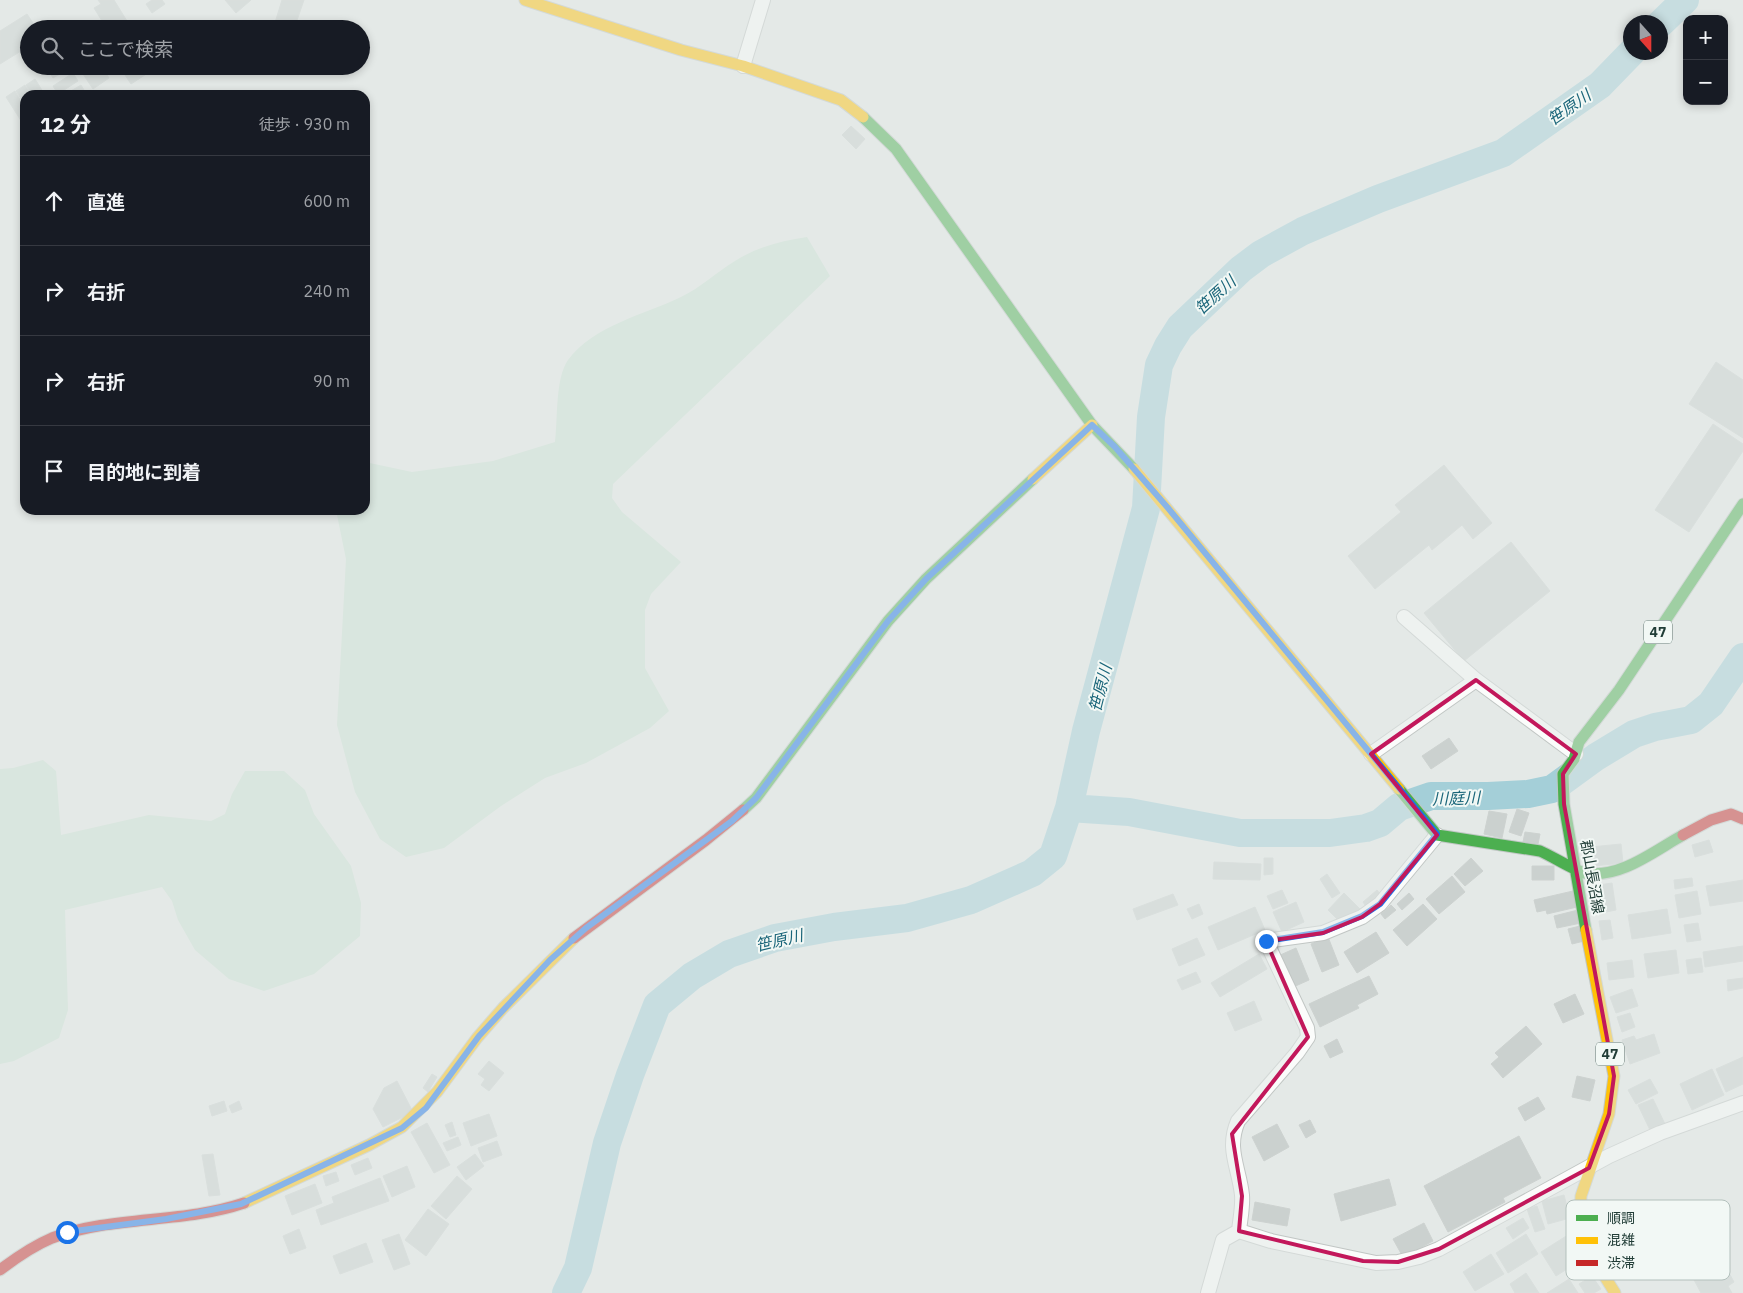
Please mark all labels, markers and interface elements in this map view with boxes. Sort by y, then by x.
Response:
north arrow [1623,15,1668,60]
map controls [1683,15,1728,105]
button: + [1683,15,1728,60]
search box [20,20,370,75]
icon: search [38,34,66,62]
text: ここで検索 [78,37,173,61]
button: − [1683,60,1728,105]
water label: 笹原川 [1544,84,1596,129]
text: 12 分 [40,110,91,138]
text: 徒歩 · 930 m [259,114,350,134]
icon: ahead [40,187,68,215]
text: 直進 [87,190,125,214]
text: 600 m [303,191,350,211]
water label: 笹原川 [1190,270,1241,318]
icon: right [40,277,68,305]
text: 右折 [87,280,125,304]
text: 240 m [303,281,350,301]
icon: right [40,367,68,395]
text: 右折 [87,370,125,394]
text: 90 m [313,371,350,391]
icon: arrive [40,457,68,485]
text: 目的地に到着 [87,460,201,484]
road number: 47 [1644,620,1672,644]
water label: 笹原川 [1084,660,1116,714]
water label: 川庭川 [1432,787,1482,809]
street label: 郡山長沼線 [1577,838,1608,916]
water label: 笹原川 [753,924,807,955]
route end [1255,930,1278,953]
road number: 47 [1596,1042,1624,1066]
legend [1566,1200,1730,1280]
text: 順調 [1607,1209,1635,1227]
route start [56,1221,79,1244]
text: 混雑 [1607,1231,1635,1249]
text: 渋滞 [1607,1254,1635,1272]

